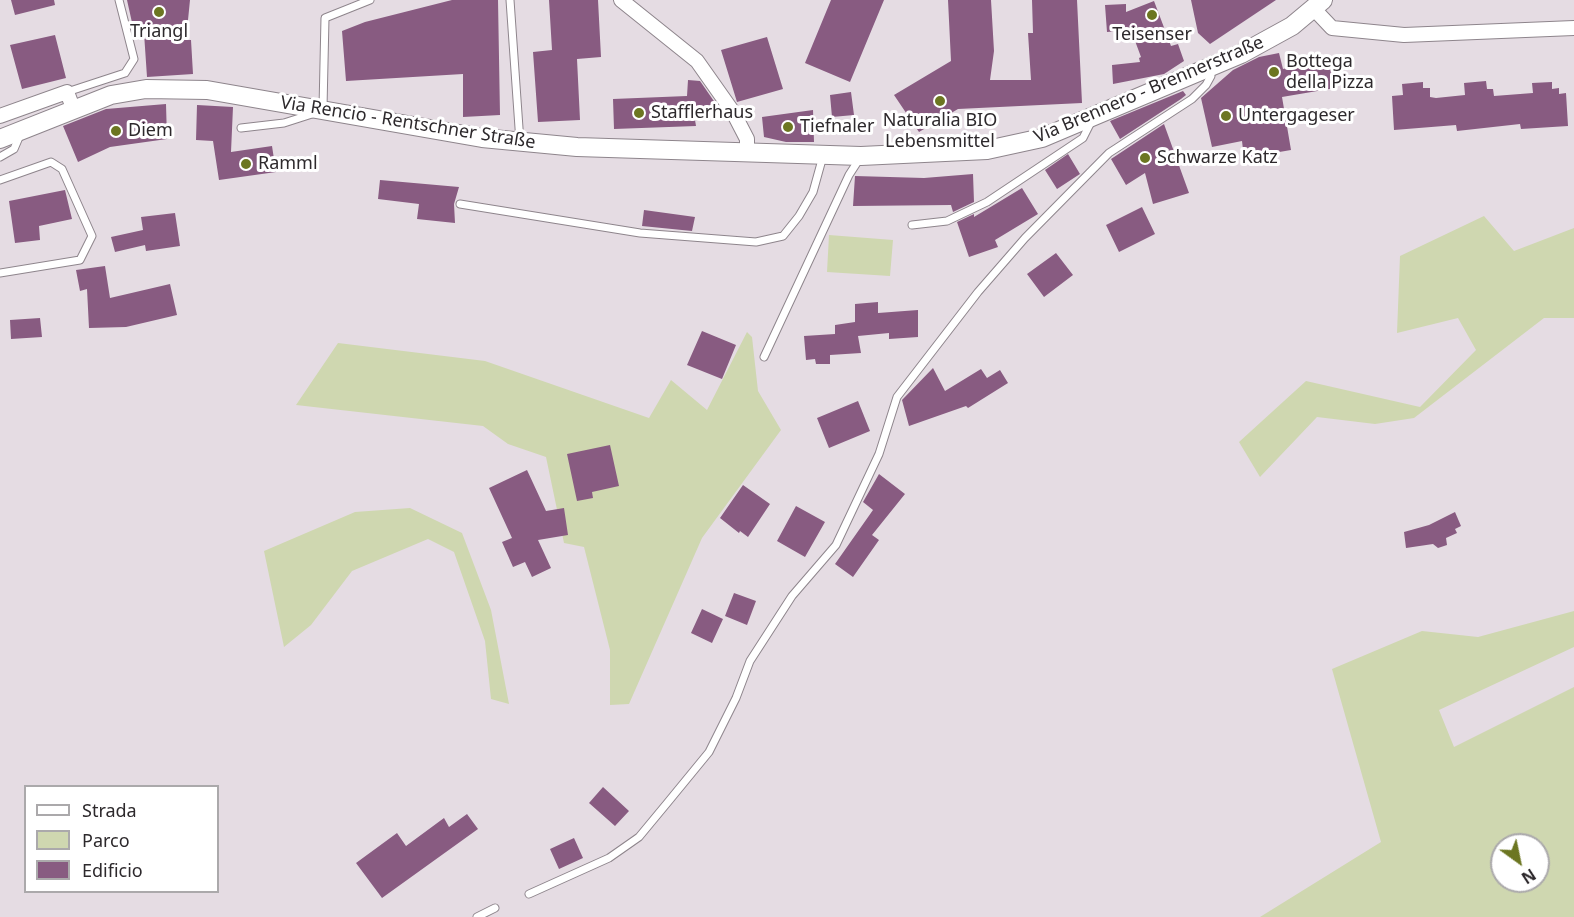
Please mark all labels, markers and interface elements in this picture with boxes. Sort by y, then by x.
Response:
marker: Triangl [152,5,166,19]
marker: Teisenser [1145,8,1159,22]
place label: Triangl [130,21,188,43]
place label: Teisenser [1112,24,1192,46]
street label: Via Brennero - Brennerstraße [1031,32,1267,148]
place label: Bottega della Pizza [1286,51,1374,94]
marker: Bottega della Pizza [1267,65,1281,79]
street label: Via Rencio - Rentschner Straße [279,92,537,154]
marker: Naturalia BIO Lebensmittel [933,94,947,108]
place label: Stafflerhaus [651,102,753,124]
place label: Untergageser [1238,105,1355,127]
marker: Stafflerhaus [632,106,646,120]
marker: Untergageser [1219,109,1233,123]
place label: Naturalia BIO Lebensmittel [883,110,997,152]
place label: Tiefnaler [800,116,874,138]
place label: Diem [128,120,173,142]
marker: Tiefnaler [781,120,795,134]
marker: Diem [109,124,123,138]
place label: Schwarze Katz [1157,147,1278,169]
marker: Schwarze Katz [1138,151,1152,165]
place label: Ramml [258,153,318,175]
marker: Ramml [239,157,253,171]
legend [24,785,219,893]
text: Strada [82,798,137,822]
text: Parco [82,828,130,852]
north arrow [1490,833,1550,893]
text: Edificio [82,858,143,882]
text: N [1517,864,1540,889]

